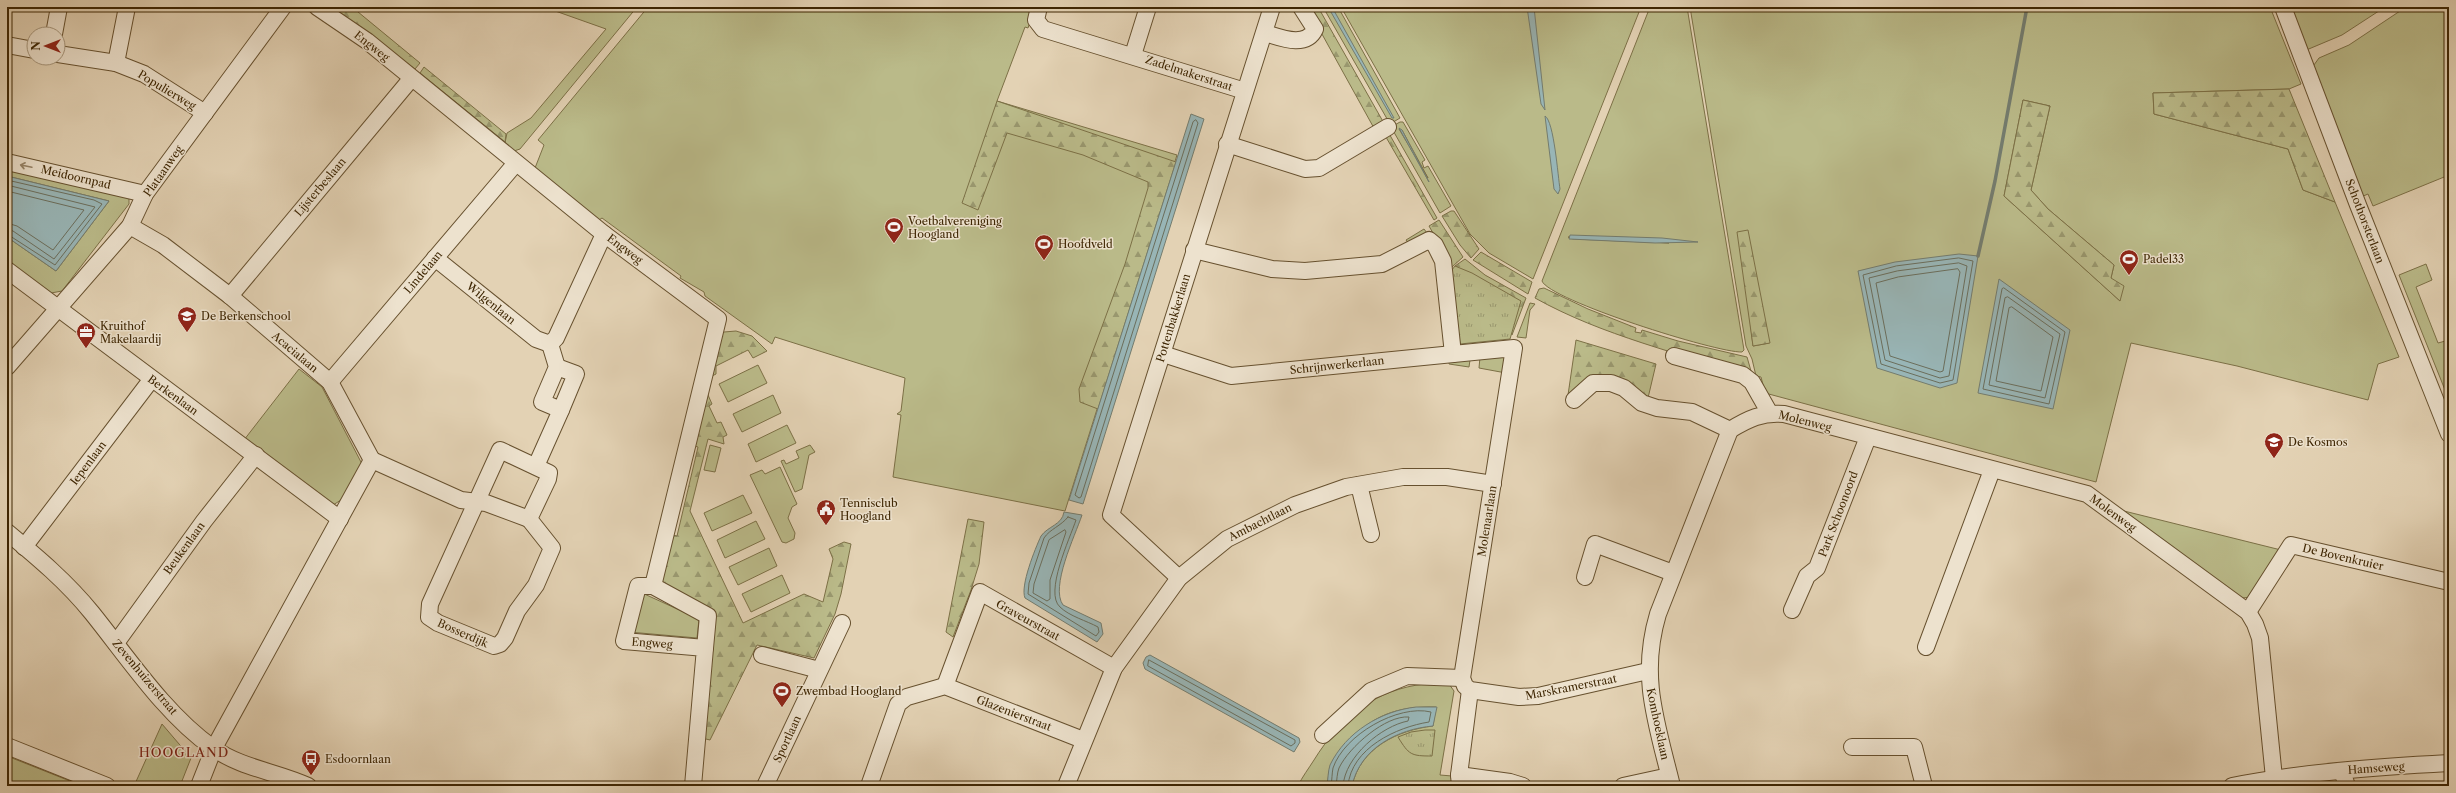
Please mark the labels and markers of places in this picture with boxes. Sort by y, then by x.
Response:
place label: Voetbalvereniging Hoogland [907,214,1002,241]
sports icon: Voetbalvereniging Hoogland [883,216,905,244]
sports icon: Hoofdveld [1033,233,1055,261]
place label: Hoofdveld [1058,237,1113,251]
sports icon: Padel33 [2118,248,2140,276]
place label: Padel33 [2143,252,2184,266]
school or university icon: De Berkenschool [176,305,198,333]
place label: De Berkenschool [201,309,291,323]
place label: Kruithof Makelaardij [100,319,161,346]
office icon: Kruithof Makelaardij [75,321,97,349]
school or university icon: De Kosmos [2263,431,2285,459]
place label: De Kosmos [2288,435,2348,449]
place label: Tennisclub Hoogland [840,496,898,523]
public building icon: Tennisclub Hoogland [815,498,837,526]
sports icon: Zwembad Hoogland [771,680,793,708]
place label: Zwembad Hoogland [796,684,902,698]
bus stop icon: Esdoornlaan [300,748,322,776]
place label: Esdoornlaan [325,752,391,766]

